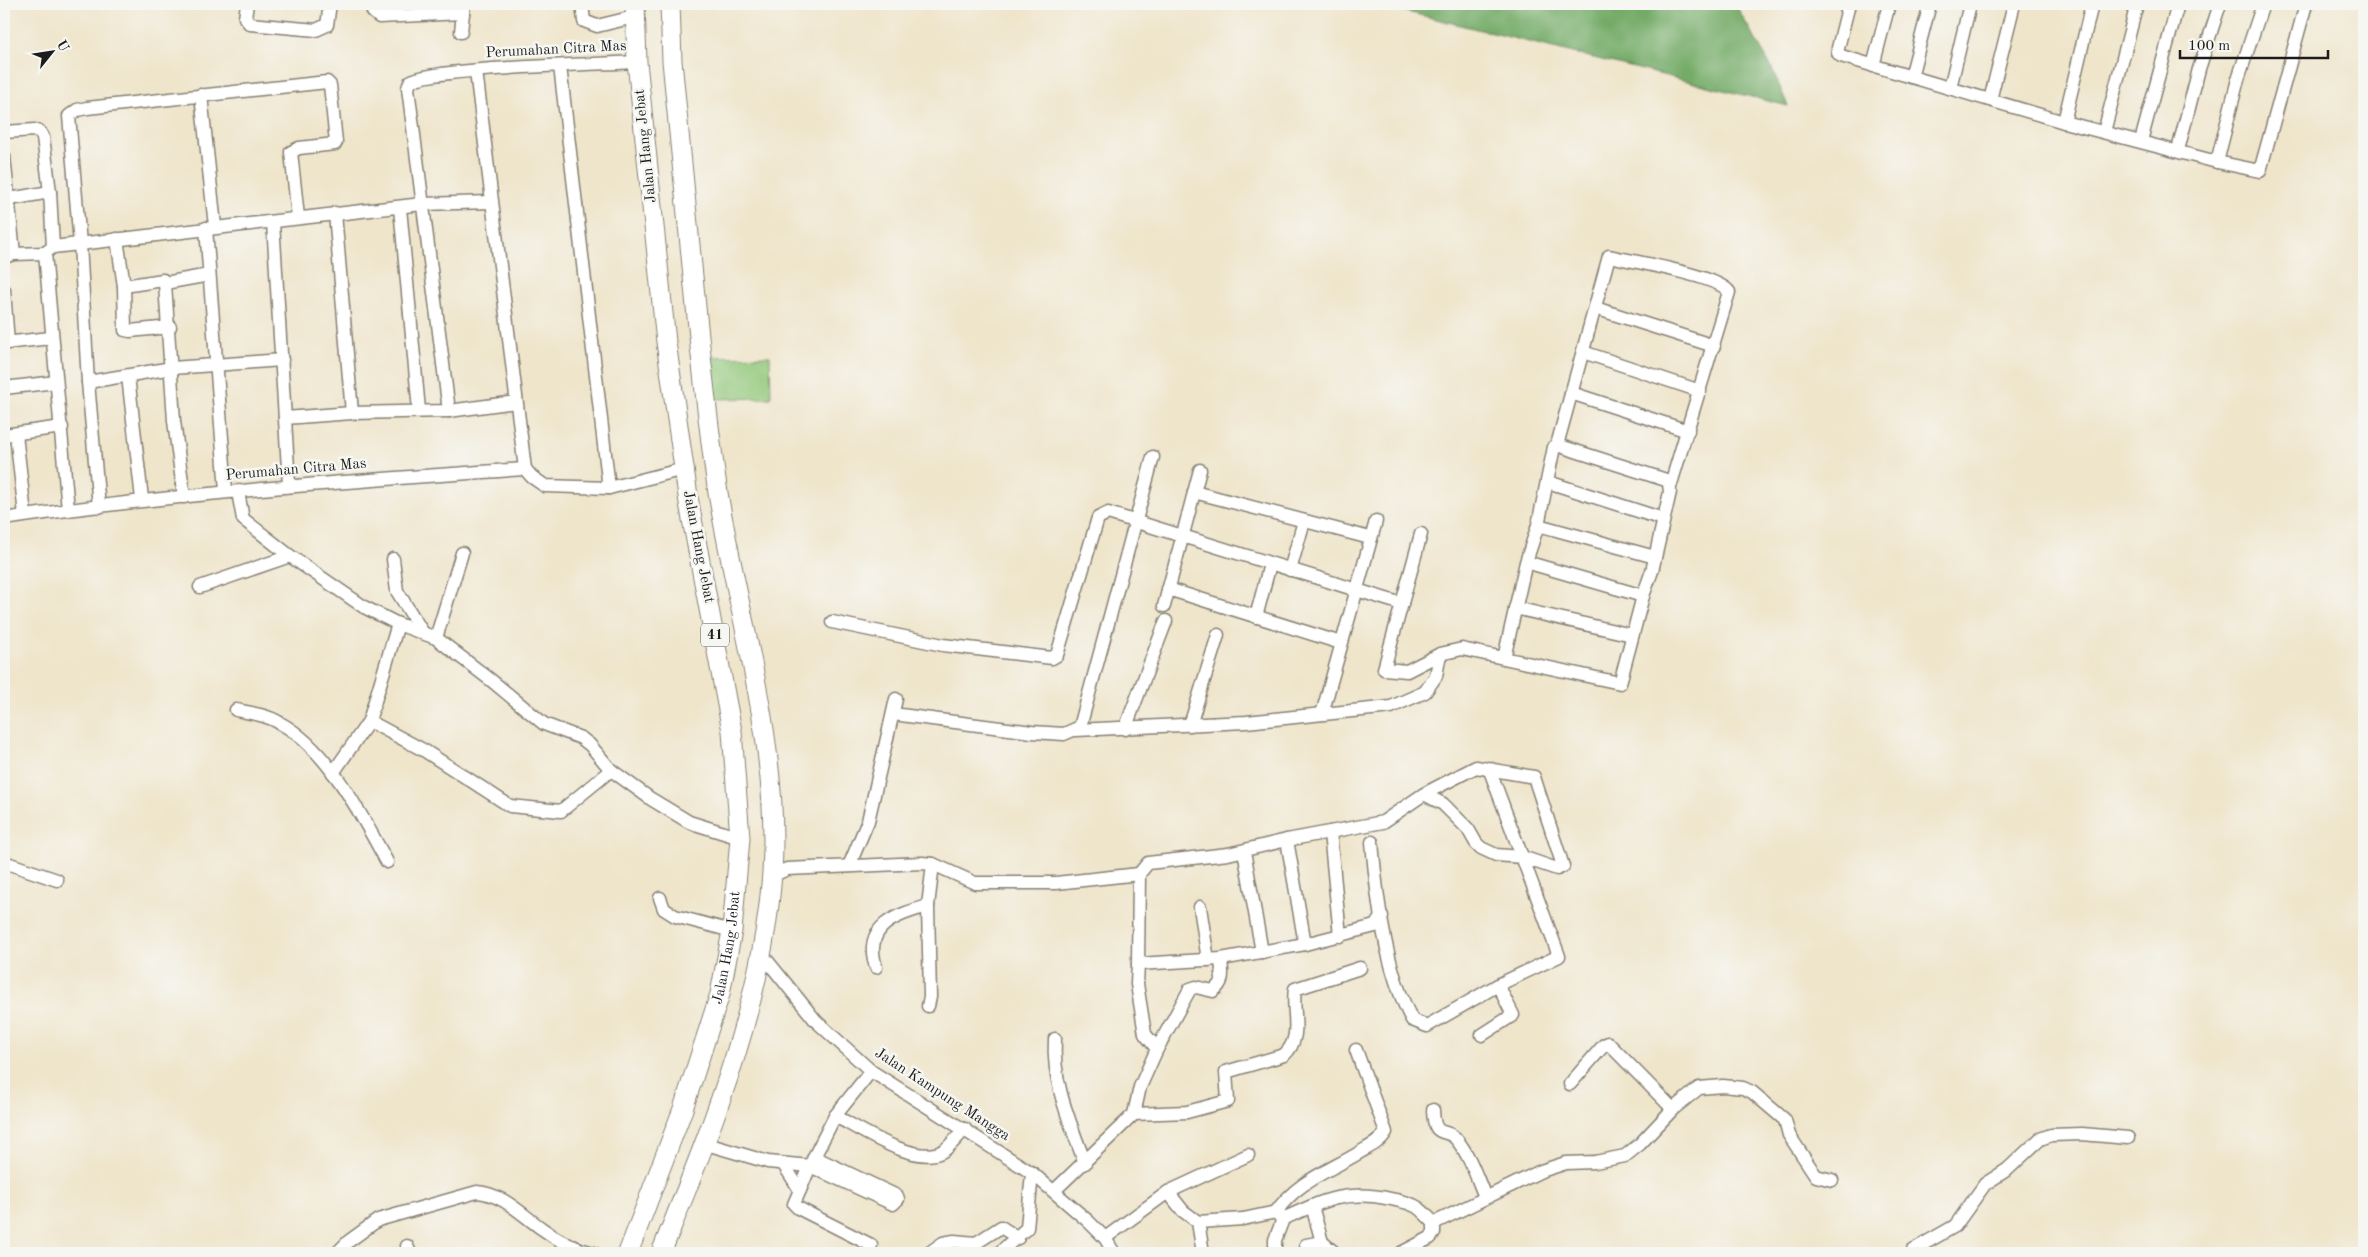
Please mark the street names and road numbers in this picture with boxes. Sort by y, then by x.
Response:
street label: Perumahan Citra Mas [485,39,627,61]
street label: Jalan Hang Jebat [633,88,659,204]
street label: Perumahan Citra Mas [225,456,367,484]
street label: Jalan Hang Jebat [680,489,716,605]
road number: 41 [701,624,729,646]
street label: Jalan Hang Jebat [710,890,743,1006]
street label: Jalan Kampung Mangga [872,1046,1013,1145]

